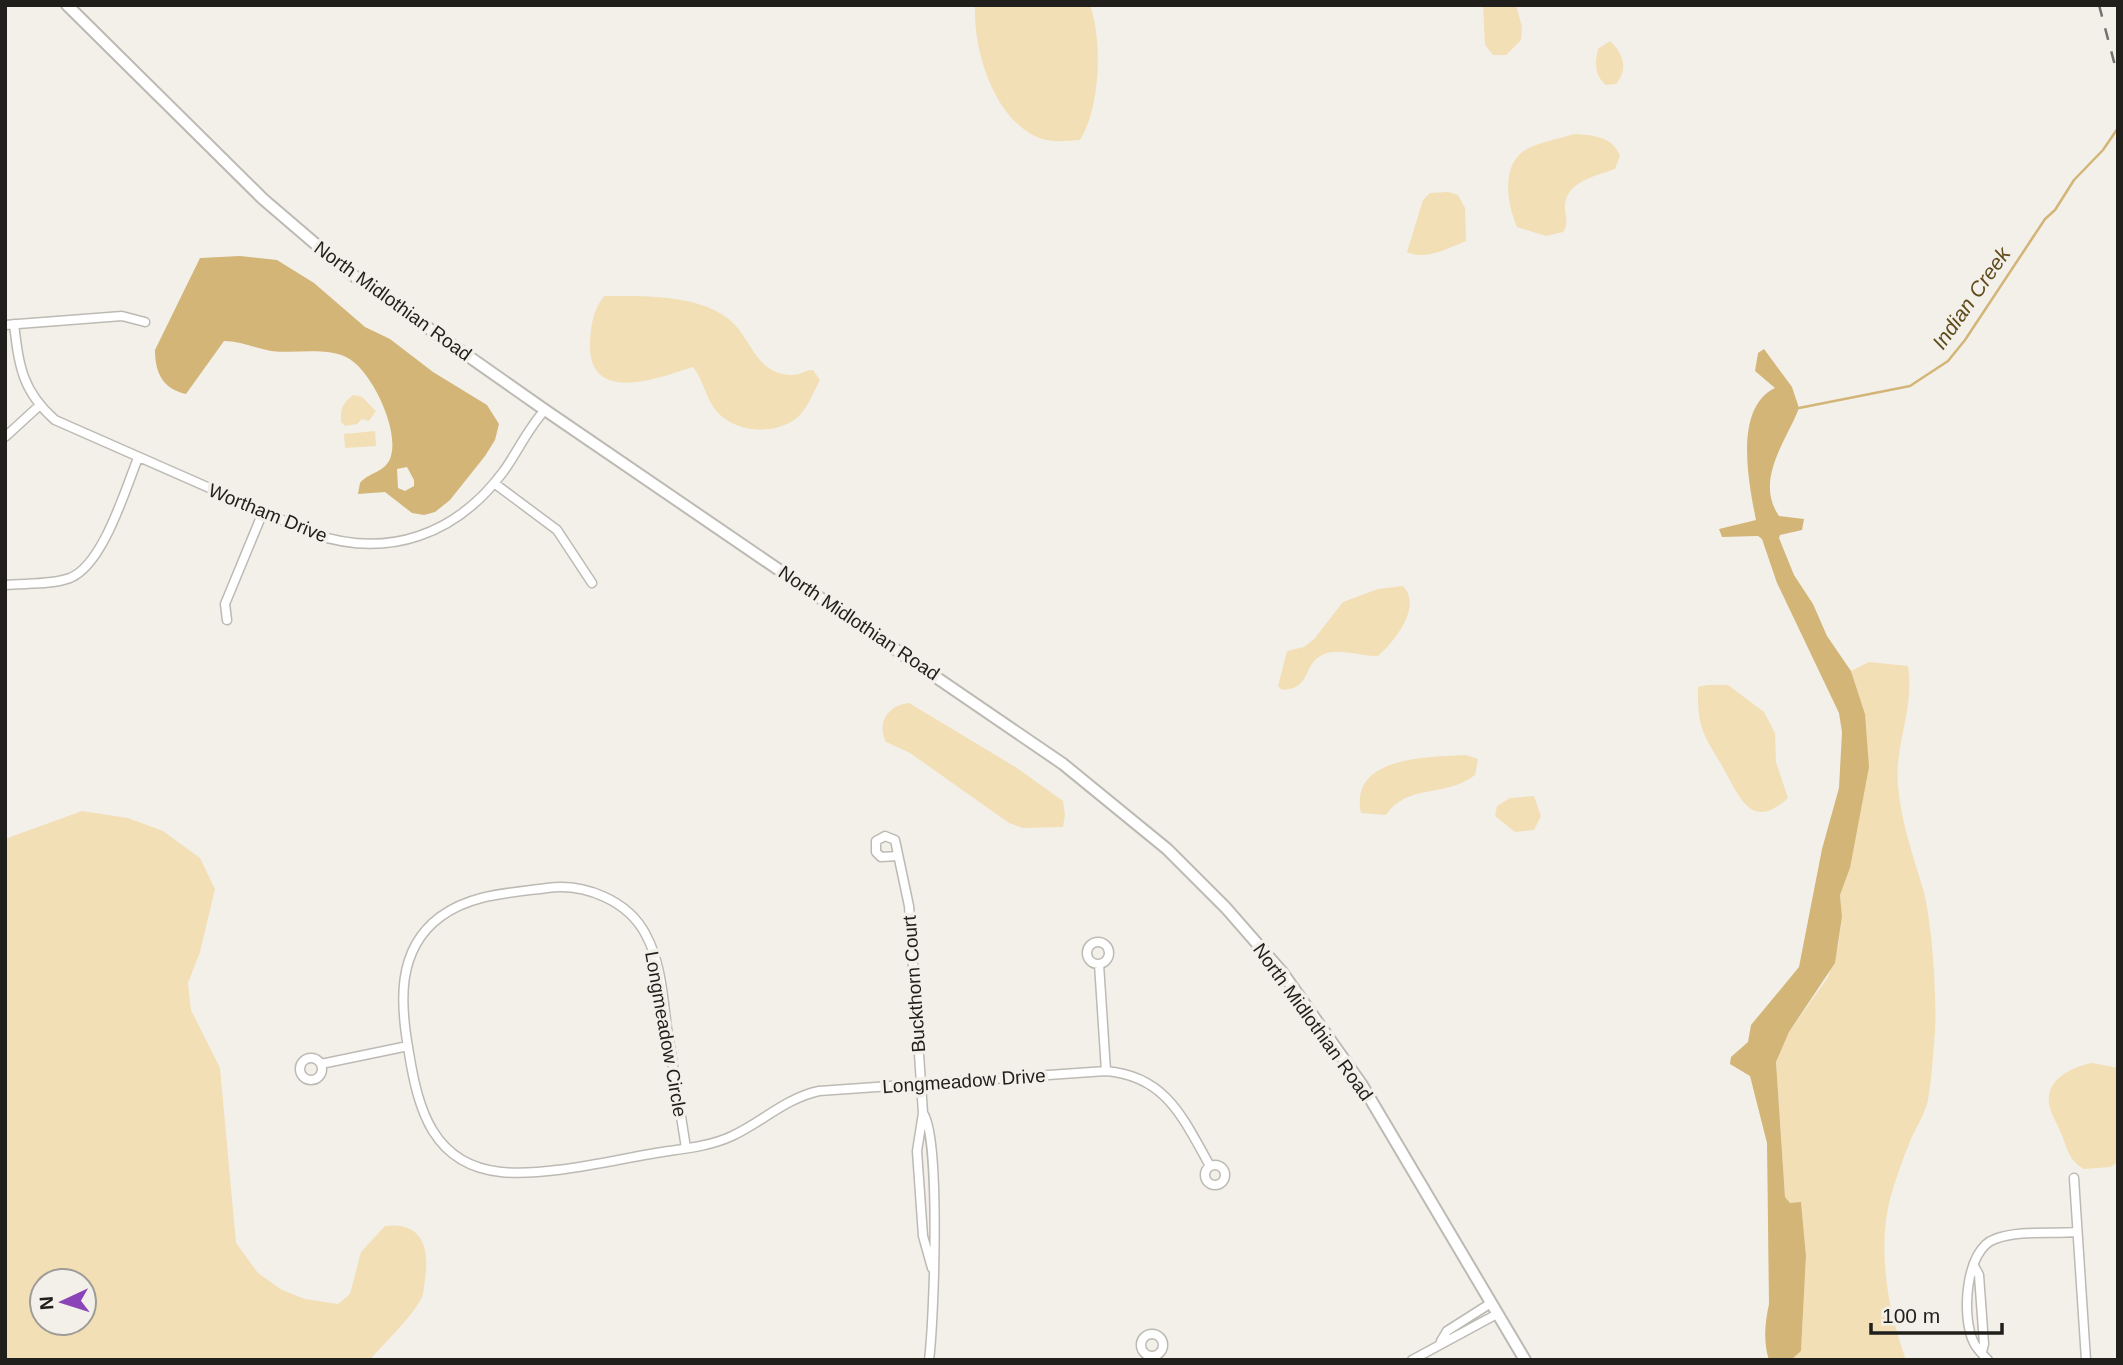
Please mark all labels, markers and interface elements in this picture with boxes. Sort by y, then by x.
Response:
street label: North Midlothian Road [310,237,476,365]
water label: Indian Creek [1927,241,2015,353]
street label: Wortham Drive [205,480,331,546]
street label: North Midlothian Road [775,561,943,685]
street label: Buckthorn Court [899,914,929,1053]
street label: North Midlothian Road [1249,939,1377,1105]
street label: Longmeadow Circle [641,949,691,1119]
street label: Longmeadow Drive [882,1065,1046,1097]
north arrow [28,1267,98,1337]
scale bar [1871,1292,2002,1336]
text: N [36,1296,57,1311]
text: 100 m [1882,1304,1940,1327]

